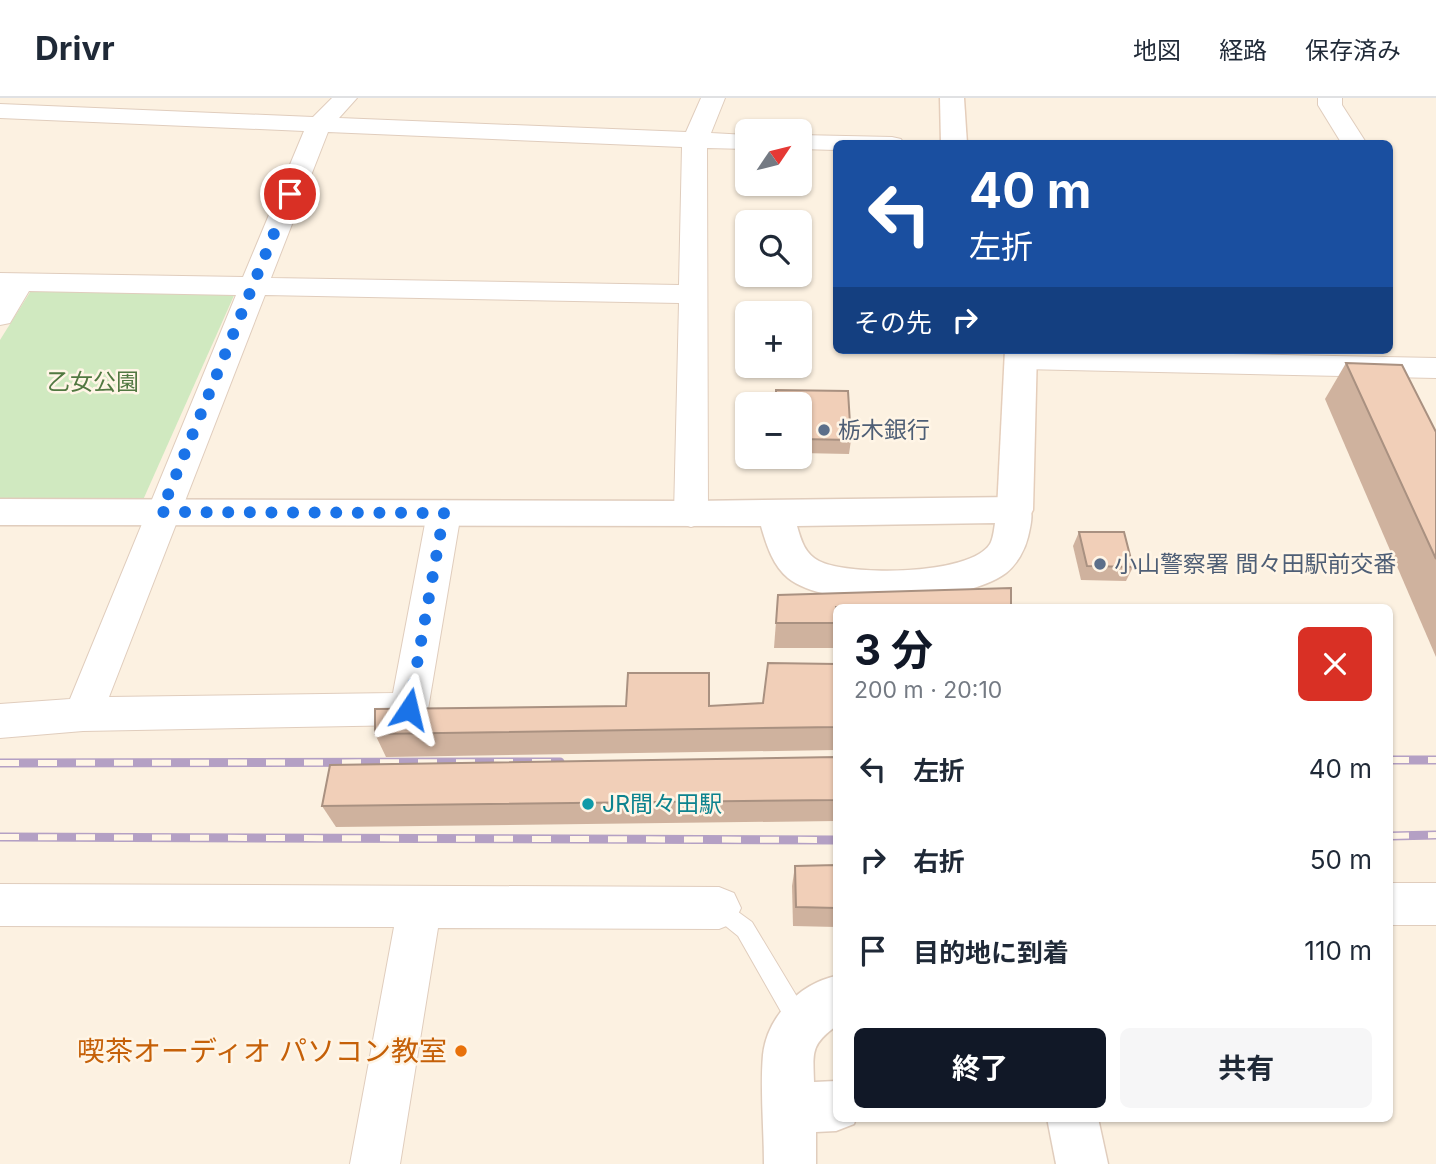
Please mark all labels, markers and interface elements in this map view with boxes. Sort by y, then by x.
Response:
text: Drivr [35,28,115,68]
text: 地図 [1133,36,1181,65]
text: 経路 [1219,36,1267,65]
text: 保存済み [1305,36,1401,65]
north arrow [735,119,812,196]
map controls [735,119,812,469]
text: 40 m [969,161,1092,220]
pin [260,164,320,224]
icon: left [854,168,945,259]
icon: arrive [271,175,309,213]
button: search [735,210,812,287]
text: 左折 [969,227,1033,266]
button: + [735,301,812,378]
icon: right [946,301,984,339]
text: その先 [854,307,932,338]
park label: 乙女公園 [47,368,139,396]
button: − [735,392,812,469]
place label: 栃木銀行 [838,416,930,444]
marker: 栃木銀行 [816,422,832,438]
place label: 小山警察署 間々田駅前交番 [1114,550,1396,578]
marker: 小山警察署 間々田駅前交番 [1092,556,1108,572]
text: 3 分 [854,624,933,675]
button: close [1298,627,1372,701]
position arrow [372,672,446,746]
text: 200 m · 20:10 [854,676,1002,704]
icon: left [854,750,892,788]
text: 40 m [1309,753,1372,784]
text: 左折 [913,755,965,786]
place label: JR間々田駅 [602,790,722,818]
marker: JR間々田駅 [580,796,596,812]
icon: right [854,841,892,879]
text: 50 m [1310,844,1372,875]
text: 右折 [913,846,965,877]
icon: arrive [854,932,892,970]
text: 110 m [1304,935,1372,966]
text: 目的地に到着 [913,937,1069,968]
button: 終了 [854,1028,1106,1108]
button: 共有 [1120,1028,1372,1108]
place label: 喫茶オーディオ パソコン教室 [77,1034,447,1068]
marker: 喫茶オーディオ パソコン教室 [453,1043,469,1059]

